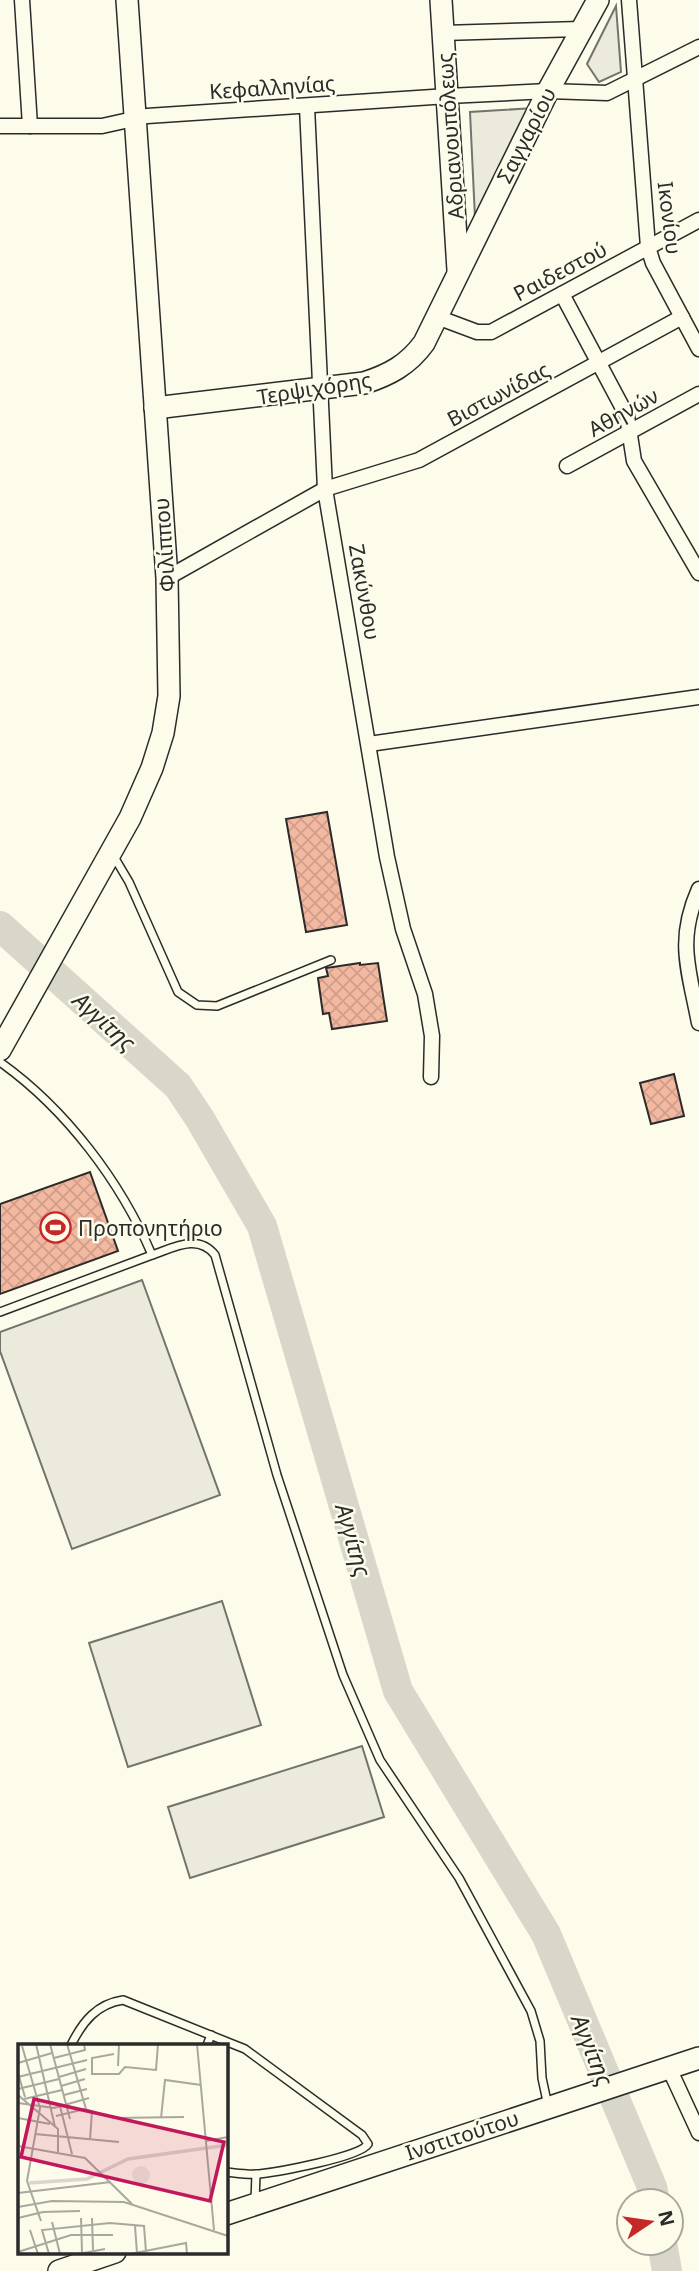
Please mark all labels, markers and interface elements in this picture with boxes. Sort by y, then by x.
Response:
street label: Αδριανουπόλεως [430,52,470,220]
street label: Κεφαλληνίας [208,69,336,105]
street label: Σαγγαρίου [490,82,562,188]
street label: Ικονίου [652,180,688,256]
street label: Ραιδεστού [508,235,612,307]
street label: Βιστωνίδας [442,355,554,433]
street label: Τερψιχόρης [255,365,373,411]
street label: Αθηνών [583,381,663,443]
street label: Φιλίππου [147,497,181,593]
street label: Ζακύνθου [343,542,387,642]
water label: Αγγίτης [65,983,144,1058]
sports icon: Προπονητήριο [38,1211,72,1245]
place label: Προπονητήριο [78,1214,223,1242]
water label: Αγγίτης [328,1498,380,1580]
water label: Αγγίτης [563,2008,622,2091]
inset map [18,2044,228,2254]
street label: Ινστιτούτου [402,2104,522,2166]
north arrow [615,2187,685,2257]
text: N [652,2208,681,2229]

